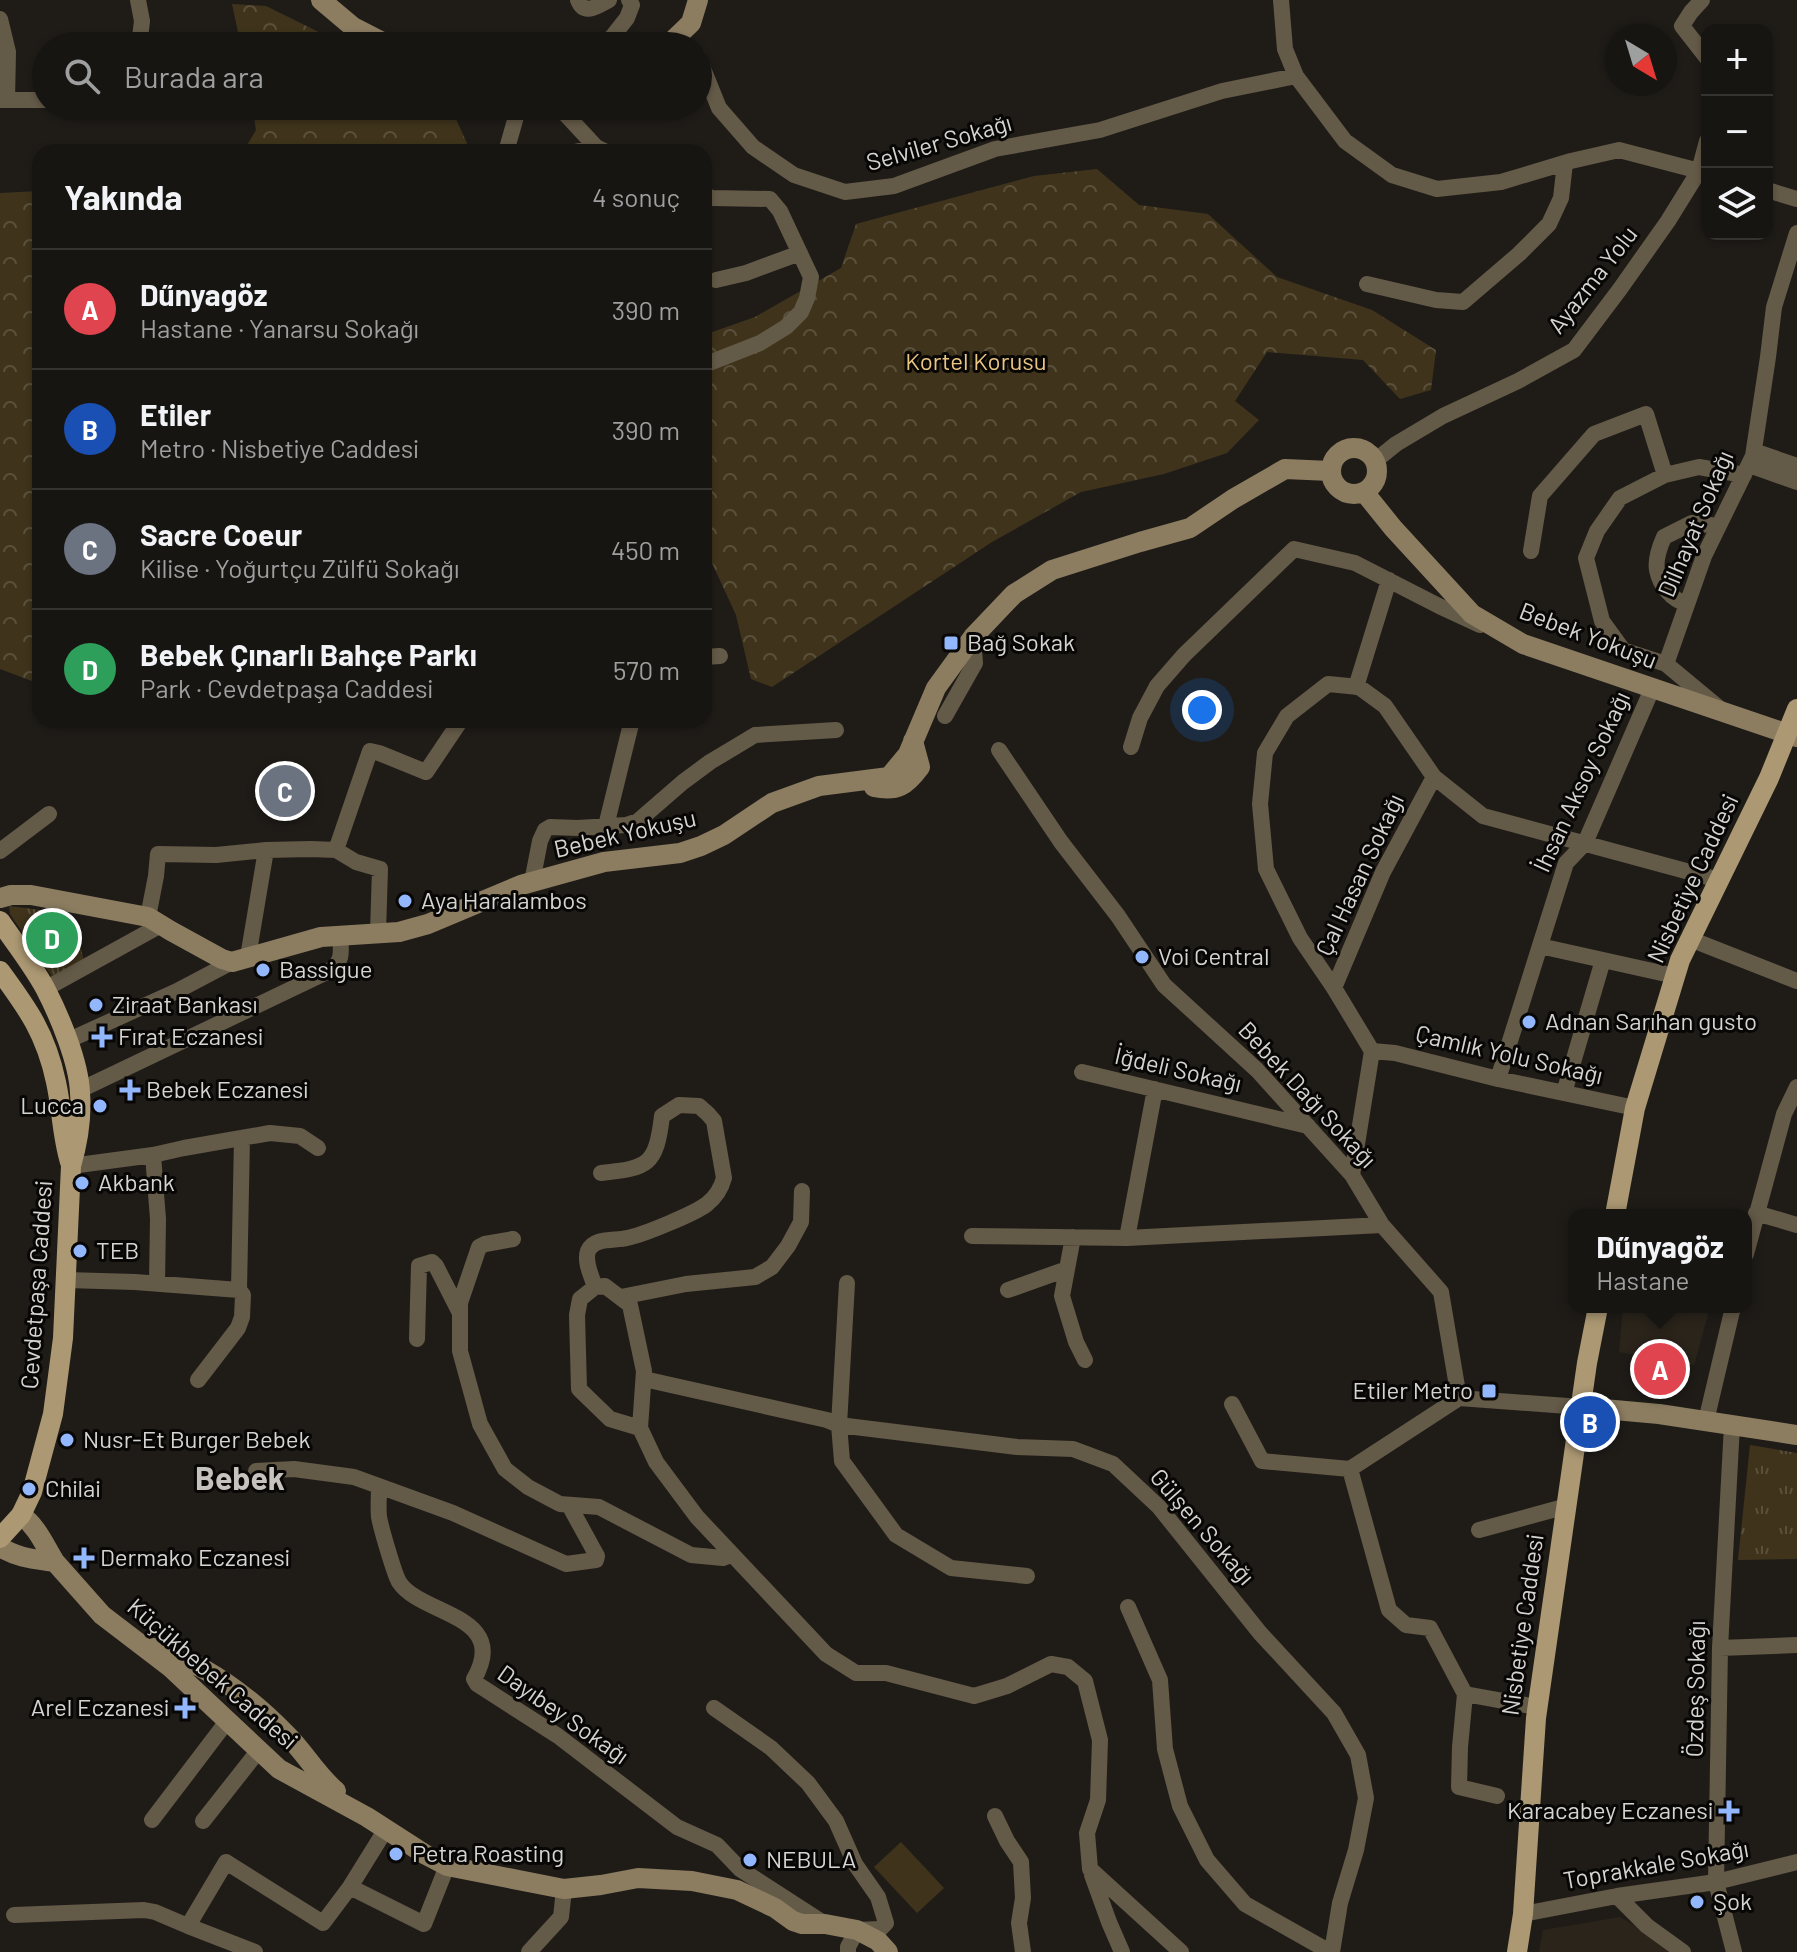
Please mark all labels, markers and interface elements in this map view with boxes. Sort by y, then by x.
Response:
north arrow [1605,24,1677,96]
map controls [1701,24,1773,240]
button: + [1701,24,1773,96]
search box [32,32,712,120]
icon: search [60,54,104,98]
text: Burada ara [124,58,264,94]
button: − [1701,96,1773,168]
street label: Selviler Sokağı [863,107,1015,176]
button: layers [1701,168,1773,240]
text: Yakında [64,176,183,217]
text: 4 sonuç [592,181,680,212]
street label: Ayazma Yolu [1541,220,1643,338]
text: Dűnyagöz [140,276,268,312]
text: A [81,294,99,325]
text: 390 m [612,294,680,325]
text: Hastane · Yanarsu Sokağı [140,312,419,343]
park label: Kortel Korusu [905,346,1047,375]
text: Etiler [140,396,211,432]
text: B [82,414,98,445]
text: 390 m [612,414,680,445]
text: Metro · Nisbetiye Caddesi [140,432,419,463]
street label: Dilhayat Sokağı [1651,446,1738,601]
text: Sacre Coeur [140,516,302,552]
text: C [82,534,98,565]
text: 450 m [611,534,680,565]
text: Kilise · Yoğurtçu Zülfü Sokağı [140,552,459,583]
street label: Bebek Yokuşu [1516,595,1661,674]
place label: Bağ Sokak [967,627,1075,656]
marker: Bağ Sokak [942,634,960,652]
text: Bebek Çınarlı Bahçe Parkı [140,636,477,672]
text: D [82,654,98,685]
text: 570 m [613,654,680,685]
text: Park · Cevdetpaşa Caddesi [140,672,433,703]
street label: İhsan Aksoy Sokağı [1526,686,1635,876]
your location [1182,690,1222,730]
pin: C [259,761,311,821]
street label: Çal Hasan Sokağı [1308,789,1409,960]
street label: Nisbetiye Caddesi [1640,790,1743,967]
street label: Bebek Yokuşu [551,802,699,863]
place label: Aya Haralambos [421,885,587,914]
marker: Aya Haralambos [396,892,414,910]
pin: D [26,908,78,968]
place label: Voi Central [1158,941,1269,970]
marker: Voi Central [1133,948,1151,966]
place label: Bassigue [279,954,372,983]
marker: Bassigue [254,961,272,979]
place label: Ziraat Bankası [112,989,258,1018]
marker: Ziraat Bankası [87,996,105,1014]
place label: Adnan Sarıhan gusto [1545,1006,1757,1035]
marker: Adnan Sarıhan gusto [1520,1013,1538,1031]
street label: Bebek Dağı Sokağı [1233,1015,1383,1173]
street label: Çamlık Yolu Sokağı [1413,1018,1606,1089]
place label: Fırat Eczanesi [118,1021,263,1050]
marker: Fırat Eczanesi [93,1028,111,1046]
street label: İğdeli Sokağı [1112,1040,1245,1097]
place label: Bebek Eczanesi [146,1074,308,1103]
marker: Bebek Eczanesi [121,1081,139,1099]
place label: Lucca [20,1090,84,1119]
marker: Lucca [91,1097,109,1115]
place label: Akbank [98,1167,175,1196]
marker: Akbank [73,1174,91,1192]
street label: Cevdetpaşa Caddesi [14,1180,57,1390]
popup [1568,1209,1752,1313]
text: Dűnyagöz [1596,1228,1724,1264]
place label: TEB [96,1235,139,1264]
marker: TEB [71,1242,89,1260]
text: Hastane [1596,1264,1689,1295]
pin: A [1634,1339,1686,1399]
place label: Etiler Metro [1353,1375,1473,1404]
marker: Etiler Metro [1480,1382,1498,1400]
pin: B [1564,1392,1616,1452]
place label: Nusr-Et Burger Bebek [83,1424,311,1453]
marker: Nusr-Et Burger Bebek [58,1431,76,1449]
district label: Bebek [195,1458,285,1496]
street label: Gülşen Sokağı [1145,1462,1261,1590]
place label: Chilai [45,1473,100,1502]
marker: Chilai [20,1480,38,1498]
street label: Nisbetiye Caddesi [1494,1532,1549,1717]
place label: Dermako Eczanesi [100,1542,290,1571]
marker: Dermako Eczanesi [75,1549,93,1567]
street label: Küçükbebek Caddesi [122,1591,304,1754]
street label: Özdeş Sokağı [1679,1620,1710,1758]
street label: Dayıbey Sokağı [493,1658,635,1770]
place label: Arel Eczanesi [31,1692,169,1721]
marker: Arel Eczanesi [176,1699,194,1717]
place label: Karacabey Eczanesi [1507,1795,1713,1824]
marker: Karacabey Eczanesi [1720,1802,1738,1820]
street label: Toprakkale Sokağı [1561,1833,1751,1894]
place label: Petra Roasting [412,1838,564,1867]
place label: NEBULA [766,1844,856,1873]
marker: Petra Roasting [387,1845,405,1863]
marker: NEBULA [741,1851,759,1869]
place label: Şok [1713,1886,1752,1915]
marker: Şok [1688,1893,1706,1911]

